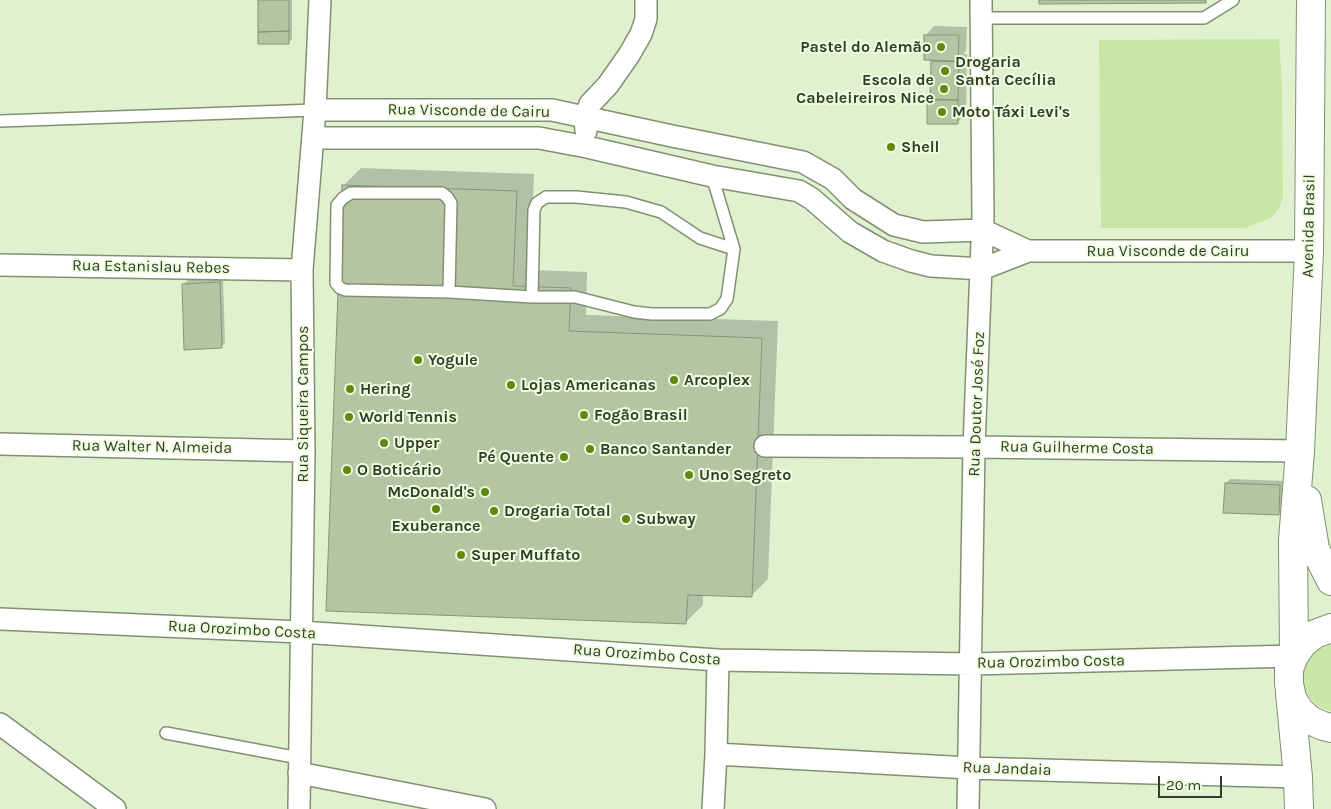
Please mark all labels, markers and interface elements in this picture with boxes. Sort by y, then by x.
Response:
place label: Pastel do Alemão [800,37,931,57]
marker: Pastel do Alemão [935,41,947,53]
place label: Drogaria Santa Cecília [955,52,1056,90]
marker: Drogaria Santa Cecília [939,65,951,77]
place label: Escola de Cabeleireiros Nice [796,70,934,108]
marker: Escola de Cabeleireiros Nice [938,83,950,95]
street label: Rua Visconde de Cairu [387,100,551,122]
place label: Moto Táxi Levi's [952,102,1070,122]
marker: Moto Táxi Levi's [936,106,948,118]
place label: Shell [901,137,939,157]
marker: Shell [885,141,897,153]
street label: Avenida Brasil [1298,174,1320,278]
street label: Rua Visconde de Cairu [1087,241,1249,261]
street label: Rua Estanislau Rebes [72,256,230,278]
street label: Rua Siqueira Campos [293,325,313,483]
street label: Rua Doutor José Foz [965,331,989,477]
place label: Yogule [428,350,478,370]
marker: Yogule [412,354,424,366]
place label: Arcoplex [684,370,750,390]
marker: Arcoplex [668,374,680,386]
place label: Lojas Americanas [521,375,656,395]
place label: Hering [360,379,411,399]
marker: Lojas Americanas [505,379,517,391]
marker: Hering [344,383,356,395]
place label: Fogão Brasil [594,405,688,425]
place label: World Tennis [359,407,457,427]
marker: Fogão Brasil [578,409,590,421]
marker: World Tennis [343,411,355,423]
place label: Upper [394,433,439,453]
street label: Rua Walter N. Almeida [72,436,232,458]
marker: Upper [378,437,390,449]
street label: Rua Guilherme Costa [1000,437,1154,459]
place label: Banco Santander [600,439,731,459]
marker: Banco Santander [584,443,596,455]
place label: Pé Quente [478,447,554,467]
marker: Pé Quente [558,451,570,463]
place label: O Boticário [357,460,441,480]
marker: O Boticário [341,464,353,476]
place label: Uno Segreto [699,465,791,485]
marker: Uno Segreto [683,469,695,481]
place label: McDonald's [387,482,475,502]
marker: McDonald's [479,486,491,498]
place label: Drogaria Total [504,501,611,521]
marker: Exuberance [430,503,442,515]
marker: Drogaria Total [488,505,500,517]
place label: Subway [636,509,696,529]
marker: Subway [620,513,632,525]
place label: Exuberance [391,516,481,536]
place label: Super Muffato [471,545,580,565]
marker: Super Muffato [455,549,467,561]
street label: Rua Orozimbo Costa [168,617,316,643]
street label: Rua Orozimbo Costa [572,640,722,670]
street label: Rua Orozimbo Costa [977,651,1125,673]
street label: Rua Jandaia [962,758,1052,780]
scale bar [1161,766,1225,798]
text: 20 m [1166,776,1201,794]

